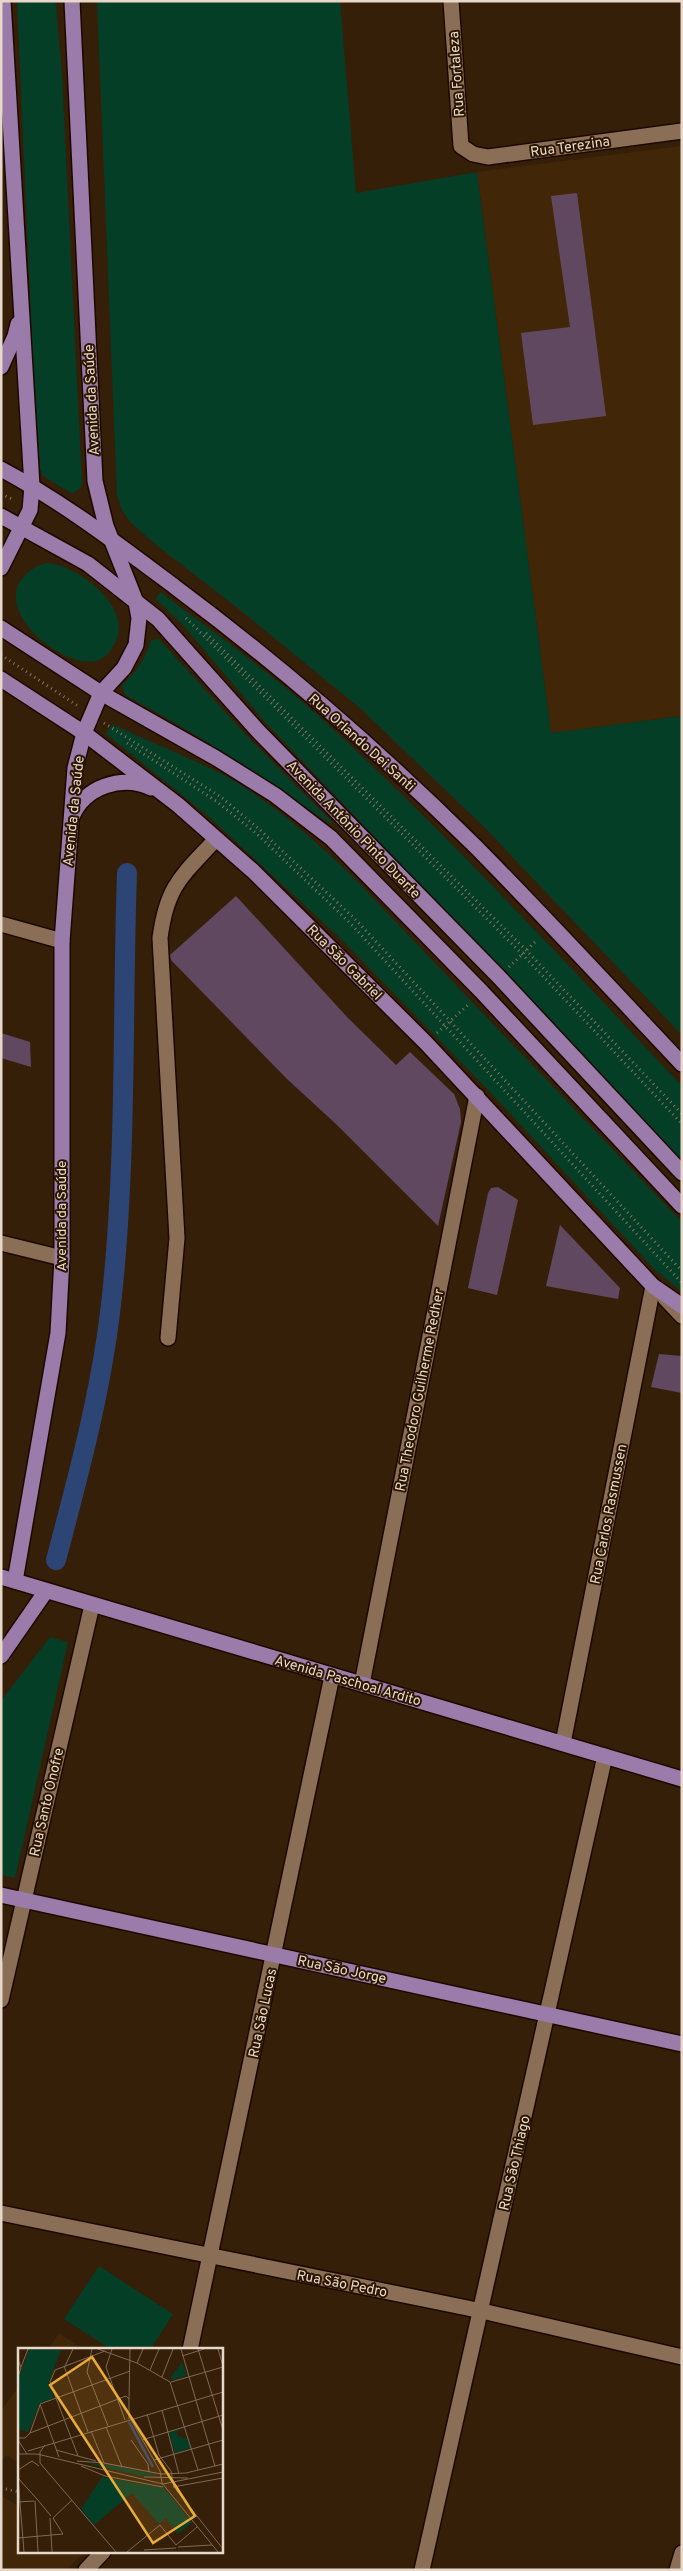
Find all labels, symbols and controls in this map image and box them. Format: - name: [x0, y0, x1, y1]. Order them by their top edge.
- street label: Rua Fortaleza: [446, 30, 469, 117]
- street label: Rua Terezina: [529, 133, 611, 161]
- street label: Avenida da Saúde: [81, 344, 104, 456]
- street label: Rua Orlando Dei Santi: [304, 691, 418, 795]
- street label: Avenida da Saúde: [60, 755, 89, 867]
- street label: Avenida Antônio Pinto Duarte: [282, 757, 423, 903]
- street label: Rua São Gabriel: [303, 922, 385, 1004]
- street label: Avenida da Saúde: [54, 1160, 71, 1272]
- street label: Rua Theodoro Guilherme Redher: [393, 1287, 449, 1493]
- street label: Rua Carlos Rasmussen: [588, 1443, 631, 1586]
- street label: Avenida Paschoal Ardito: [272, 1652, 423, 1711]
- street label: Rua Santo Onofre: [27, 1746, 68, 1858]
- street label: Rua São Jorge: [296, 1953, 388, 1988]
- street label: Rua São Lucas: [246, 1967, 281, 2060]
- street label: Rua São Thiago: [496, 2114, 535, 2212]
- street label: Rua São Pedro: [295, 2267, 389, 2302]
- inset map: [18, 2348, 222, 2554]

